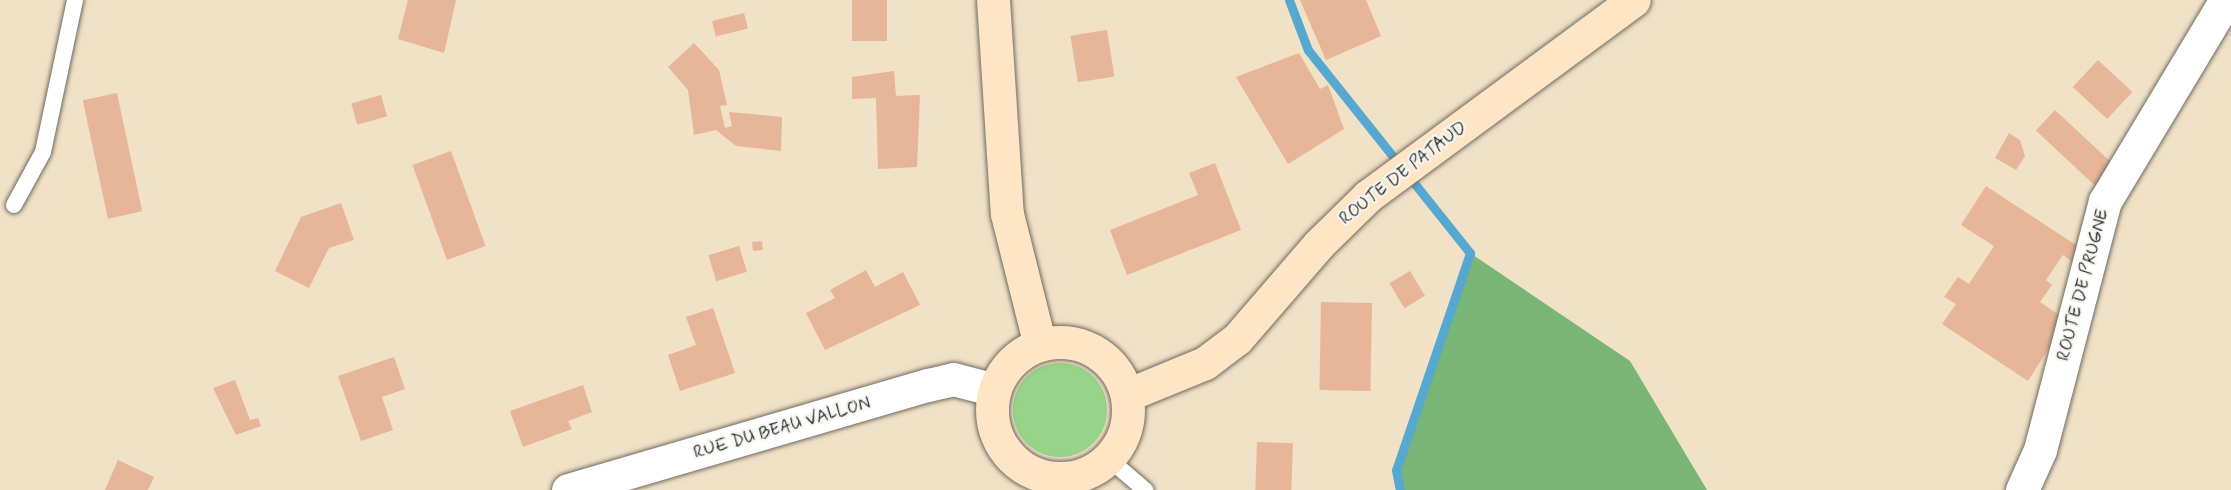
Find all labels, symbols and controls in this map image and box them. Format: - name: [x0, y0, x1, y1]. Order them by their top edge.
- street label: ROUTE DE PATAUD: [1336, 117, 1470, 229]
- street label: ROUTE DE PRUGNE: [2052, 206, 2114, 364]
- street label: RUE DU BEAU VALLON: [690, 392, 874, 464]

